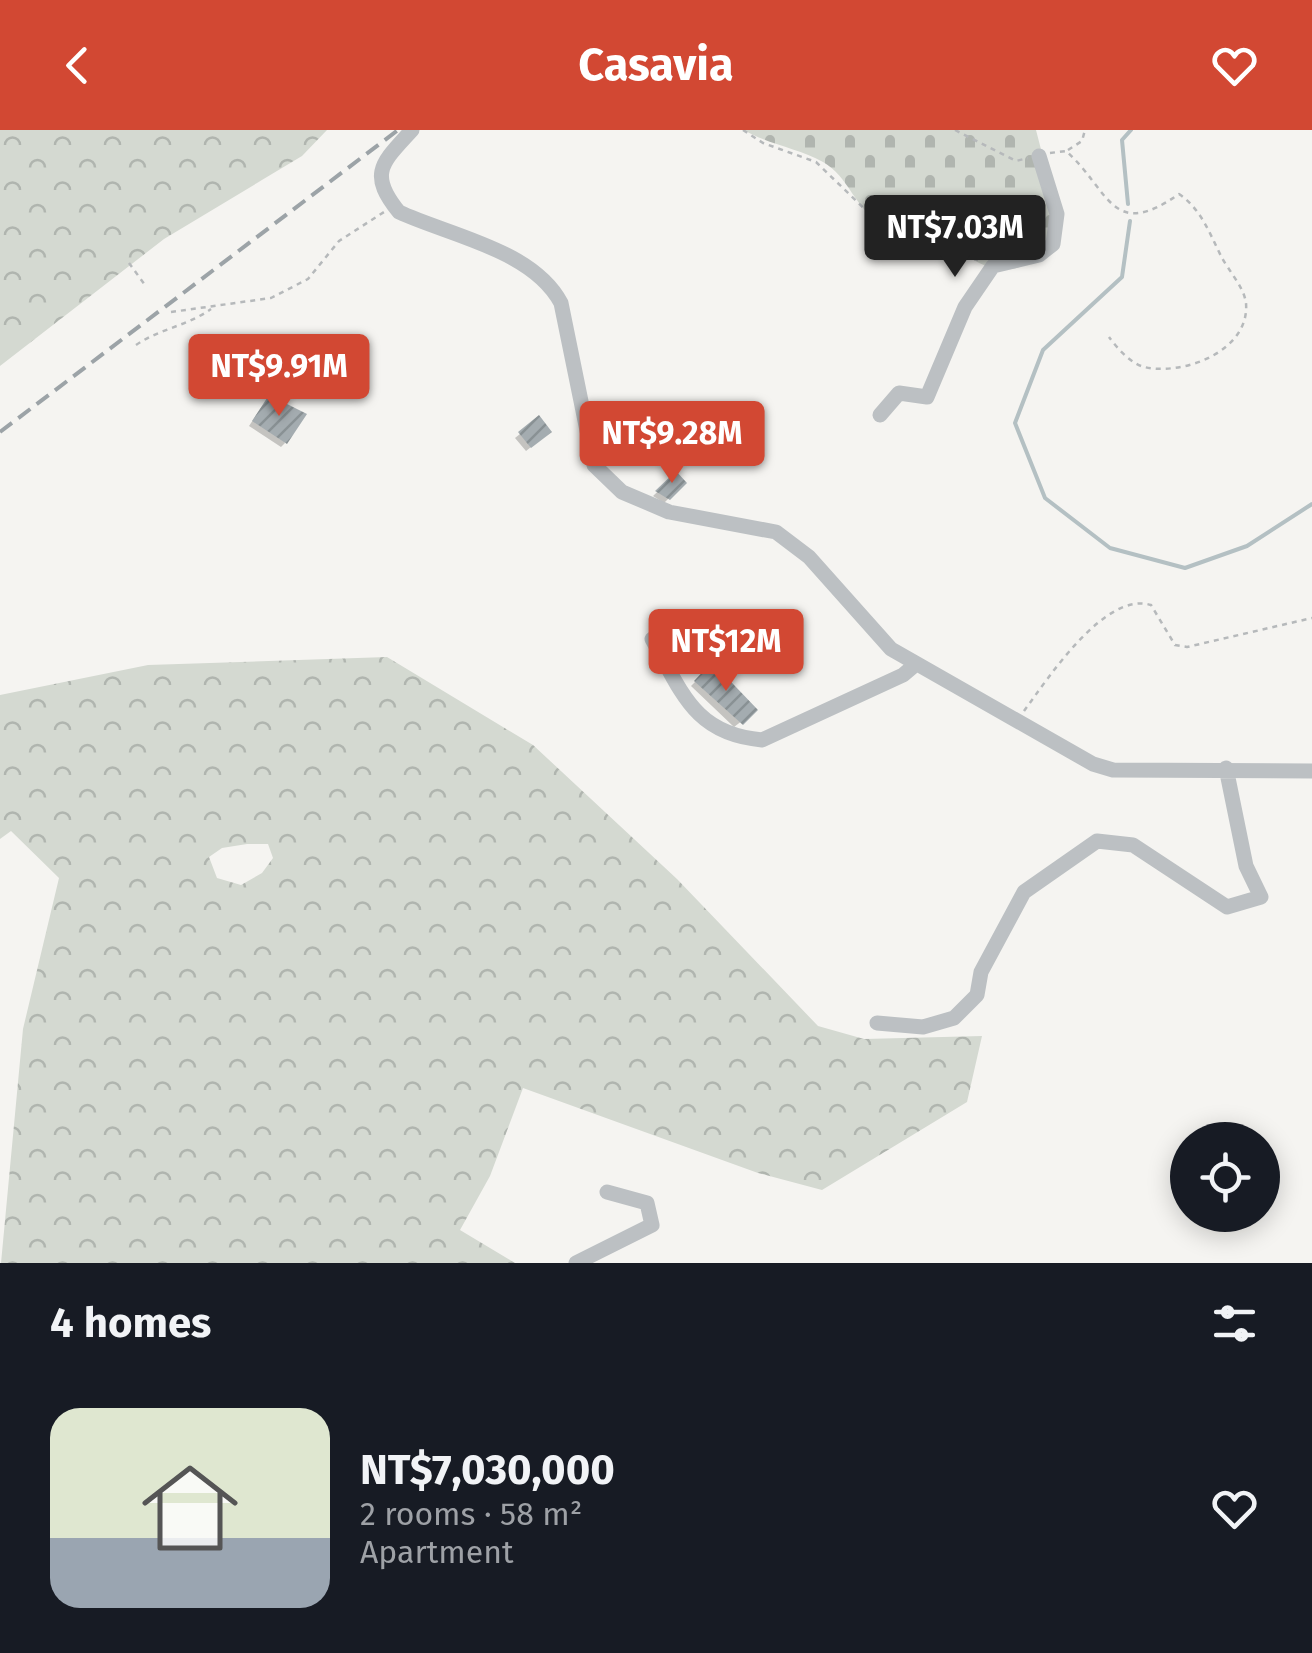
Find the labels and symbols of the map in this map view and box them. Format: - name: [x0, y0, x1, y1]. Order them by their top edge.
- pin: NT$7.03M: [852, 195, 1058, 280]
- pin: NT$9.91M: [176, 334, 382, 419]
- pin: NT$9.28M: [569, 401, 775, 486]
- pin: NT$12M: [645, 609, 807, 694]

